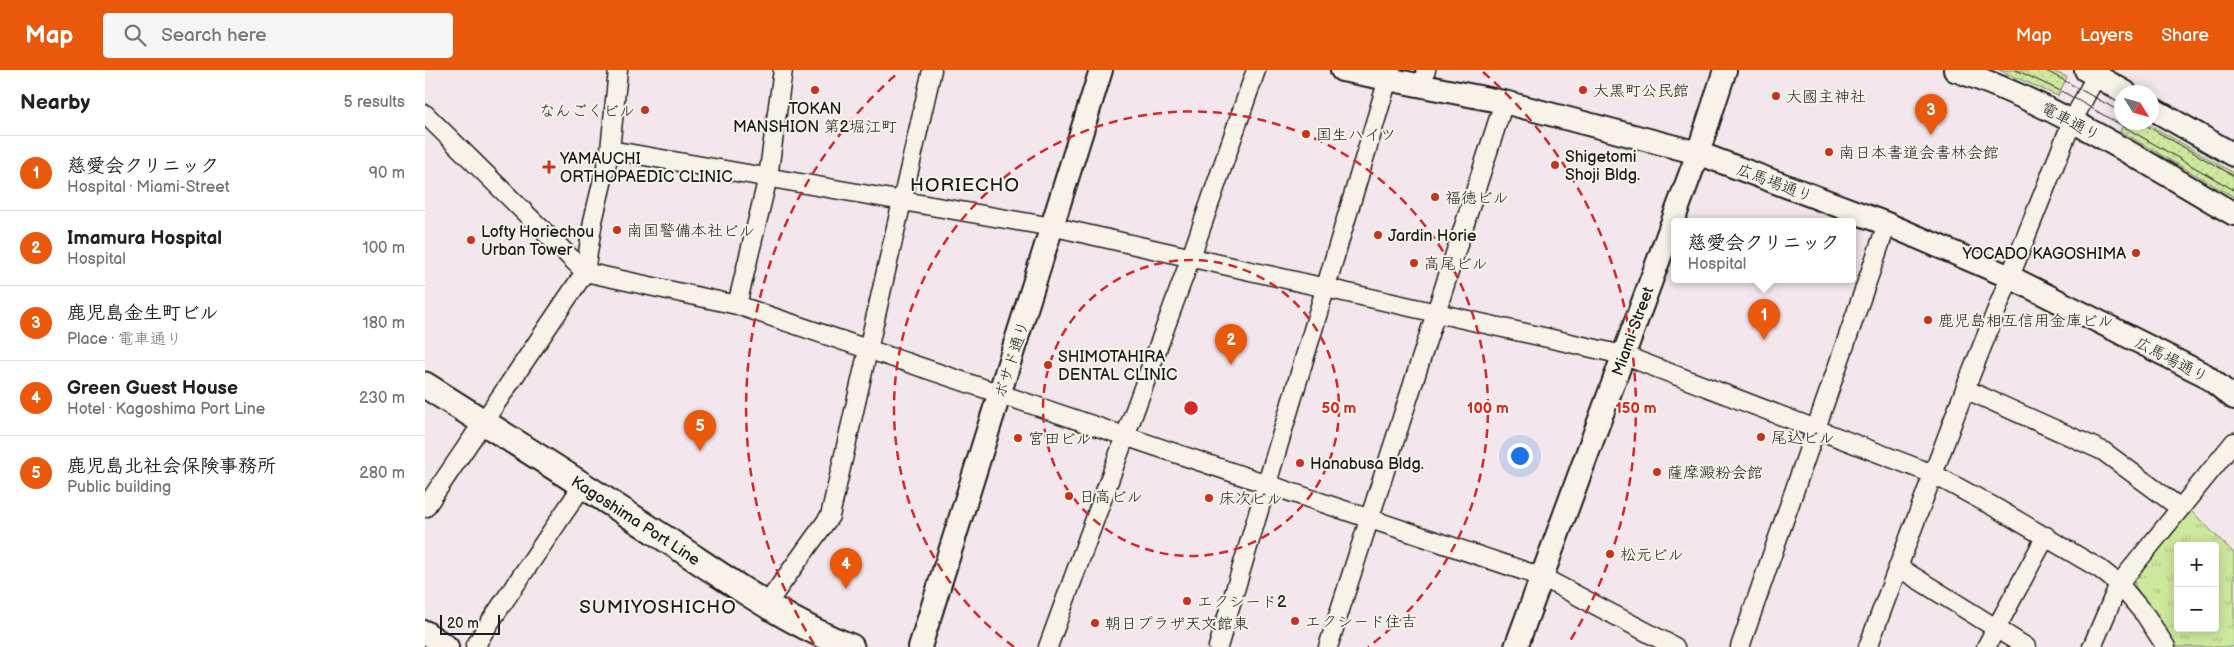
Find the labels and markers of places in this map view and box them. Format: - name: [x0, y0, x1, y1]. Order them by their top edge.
- place label: 大黒町公民館: [1593, 82, 1689, 101]
- marker: TOKAN MANSHION 第2堀江町: [809, 84, 821, 96]
- marker: 大黒町公民館: [1577, 84, 1589, 96]
- place label: 大國主神社: [1786, 88, 1866, 107]
- marker: 大國主神社: [1770, 90, 1782, 102]
- pin: 3: [1915, 94, 1947, 135]
- place label: TOKAN MANSHION 第2堀江町: [733, 100, 897, 137]
- place label: なんごくビル: [539, 102, 635, 121]
- marker: なんごくビル: [639, 104, 651, 116]
- place label: 国生ハイツ: [1316, 126, 1396, 145]
- marker: 国生ハイツ: [1300, 128, 1312, 140]
- place label: 南日本書道会書林会館: [1839, 144, 1999, 163]
- marker: 南日本書道会書林会館: [1823, 146, 1835, 158]
- place label: Shigetomi Shoji Bldg.: [1565, 148, 1640, 185]
- place label: YAMAUCHI ORTHOPAEDIC CLINIC: [559, 150, 733, 187]
- marker: Shigetomi Shoji Bldg.: [1549, 159, 1561, 171]
- marker: YAMAUCHI ORTHOPAEDIC CLINIC: [542, 160, 556, 174]
- place label: 福徳ビル: [1445, 189, 1509, 208]
- marker: 福徳ビル: [1429, 191, 1441, 203]
- place label: 南国警備本社ビル: [627, 222, 755, 241]
- place label: Lofty Horiechou Urban Tower: [481, 223, 594, 260]
- marker: 南国警備本社ビル: [611, 224, 623, 236]
- place label: Jardin Horie: [1388, 227, 1477, 246]
- marker: Jardin Horie: [1372, 229, 1384, 241]
- marker: Lofty Horiechou Urban Tower: [465, 234, 477, 246]
- place label: YOCADO KAGOSHIMA: [1961, 245, 2126, 264]
- marker: YOCADO KAGOSHIMA: [2130, 247, 2142, 259]
- place label: 高尾ビル: [1424, 255, 1488, 274]
- marker: 高尾ビル: [1408, 257, 1420, 269]
- pin: 1: [1748, 299, 1780, 340]
- place label: 鹿児島相互信用金庫ビル: [1938, 312, 2114, 331]
- marker: 鹿児島相互信用金庫ビル: [1922, 314, 1934, 326]
- pin: 2: [1215, 324, 1247, 365]
- place label: SHIMOTAHIRA DENTAL CLINIC: [1058, 348, 1177, 385]
- marker: SHIMOTAHIRA DENTAL CLINIC: [1042, 359, 1054, 371]
- centre of rings: [1182, 399, 1200, 417]
- pin: 5: [684, 410, 716, 451]
- place label: 尾込ビル: [1771, 429, 1835, 448]
- place label: 宮田ビル: [1028, 430, 1092, 449]
- marker: 尾込ビル: [1755, 431, 1767, 443]
- marker: 宮田ビル: [1012, 432, 1024, 444]
- place label: Hanabusa Bldg.: [1310, 455, 1424, 474]
- marker: Hanabusa Bldg.: [1294, 457, 1306, 469]
- place label: 薩摩澱粉会館: [1667, 464, 1763, 483]
- marker: 薩摩澱粉会館: [1651, 466, 1663, 478]
- place label: 日高ビル: [1079, 488, 1143, 507]
- marker: 日高ビル: [1063, 490, 1075, 502]
- place label: 床次ビル: [1219, 490, 1283, 509]
- marker: 床次ビル: [1203, 492, 1215, 504]
- place label: 松元ビル: [1620, 546, 1684, 565]
- pin: 4: [830, 548, 862, 589]
- marker: 松元ビル: [1604, 548, 1616, 560]
- place label: エクシード2: [1197, 593, 1287, 612]
- marker: エクシード2: [1181, 595, 1193, 607]
- place label: エクシード住吉: [1305, 613, 1417, 632]
- place label: 朝日プラザ天文館東: [1105, 615, 1249, 634]
- marker: エクシード住吉: [1289, 615, 1301, 627]
- marker: 朝日プラザ天文館東: [1089, 617, 1101, 629]

